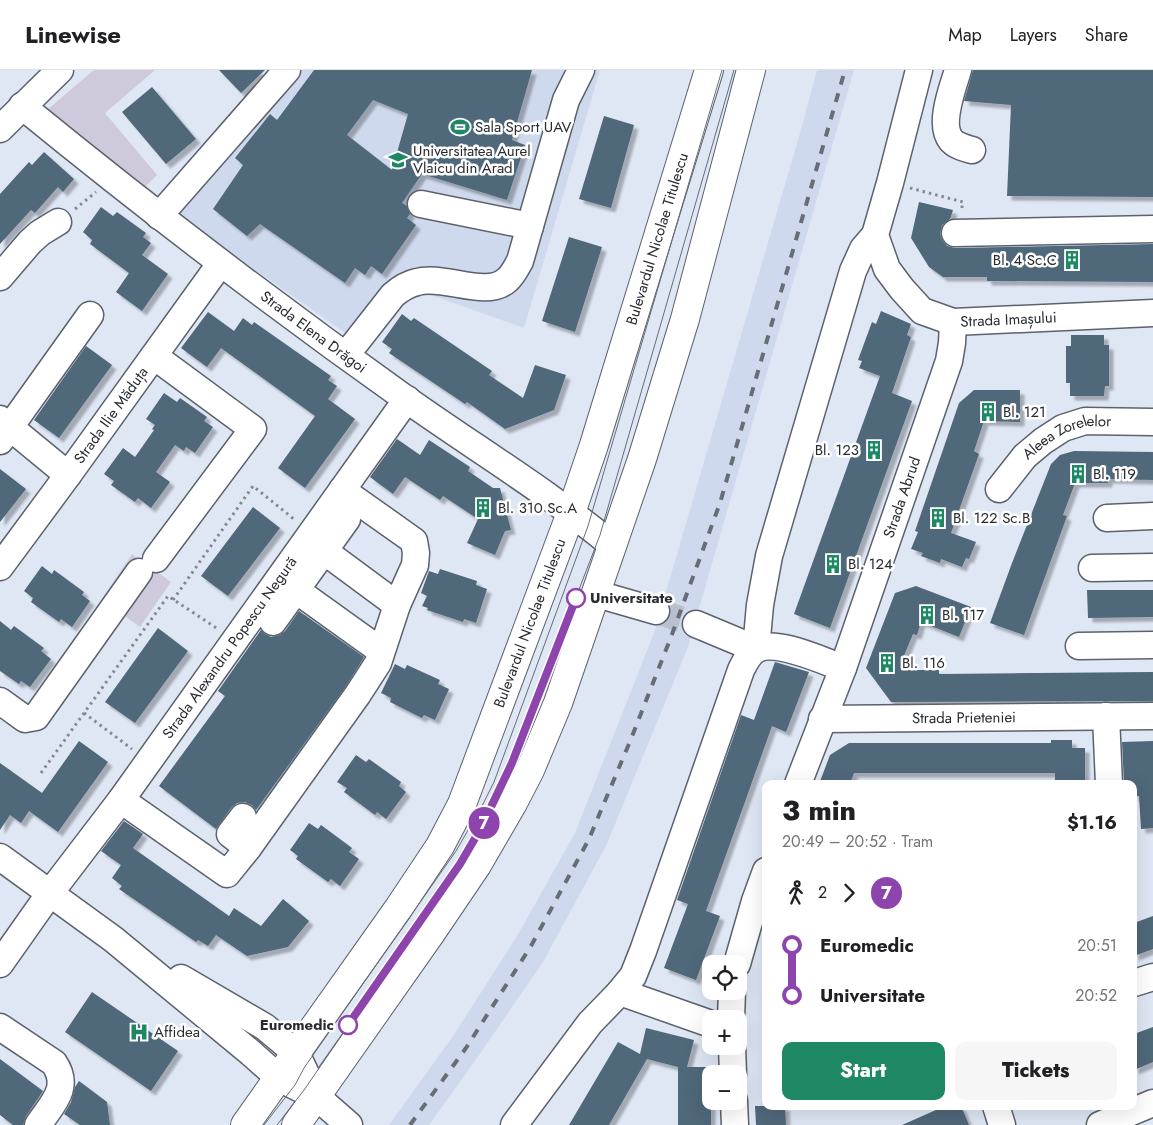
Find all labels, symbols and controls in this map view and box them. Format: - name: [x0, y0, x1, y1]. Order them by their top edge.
- text: Linewise: [25, 17, 121, 52]
- text: Map: [948, 22, 982, 48]
- text: Layers: [1010, 22, 1057, 48]
- text: Share: [1085, 22, 1128, 48]
- sports icon: Sala Sport UAV: [449, 116, 471, 138]
- place label: Sala Sport UAV: [475, 116, 572, 138]
- place label: Universitatea Aurel Vlaicu din Arad: [413, 140, 531, 179]
- school or university icon: Universitatea Aurel Vlaicu din Arad: [387, 149, 409, 171]
- street label: Bulevardul Nicolae Titulescu: [620, 150, 694, 328]
- place label: Bl. 4 Sc.C: [993, 249, 1057, 271]
- building icon: Bl. 4 Sc.C: [1061, 249, 1083, 271]
- street label: Strada Elena Drăgoi: [256, 286, 371, 378]
- street label: Strada Imașului: [960, 306, 1057, 333]
- street label: Strada Ilie Măduța: [69, 362, 153, 468]
- building icon: Bl. 121: [977, 401, 999, 423]
- place label: Bl. 121: [1003, 401, 1046, 423]
- street label: Aleea Zorelelor: [1018, 410, 1112, 465]
- place label: Bl. 123: [815, 439, 859, 461]
- building icon: Bl. 123: [863, 439, 885, 461]
- street label: Strada Abrud: [878, 454, 926, 541]
- building icon: Bl. 119: [1067, 463, 1089, 485]
- place label: Bl. 119: [1093, 463, 1136, 485]
- building icon: Bl. 310 Sc.A: [472, 497, 494, 519]
- place label: Bl. 310 Sc.A: [498, 497, 577, 519]
- building icon: Bl. 122 Sc.B: [927, 507, 949, 529]
- place label: Bl. 122 Sc.B: [953, 507, 1030, 529]
- street label: Bulevardul Nicolae Titulescu: [488, 535, 571, 711]
- street label: Strada Alexandru Popescu Negură: [157, 552, 302, 743]
- building icon: Bl. 124: [822, 553, 844, 575]
- place label: Bl. 124: [848, 553, 893, 575]
- place label: Universitate: [590, 587, 673, 609]
- marker: Universitate: [566, 588, 586, 608]
- building icon: Bl. 117: [916, 604, 938, 626]
- place label: Bl. 117: [942, 604, 984, 626]
- building icon: Bl. 116: [876, 652, 898, 674]
- place label: Bl. 116: [902, 652, 945, 674]
- street label: Strada Prieteniei: [912, 706, 1016, 729]
- text: 3 min: [782, 790, 856, 831]
- line badge: 7: [468, 807, 500, 839]
- text: $1.16: [1067, 809, 1117, 836]
- text: 7: [479, 810, 489, 836]
- text: 20:49 – 20:52 · Tram: [782, 830, 933, 853]
- icon: walk: [782, 879, 810, 907]
- icon: forward: [835, 879, 863, 907]
- text: 7: [881, 880, 892, 906]
- text: 2: [818, 881, 827, 904]
- text: Euromedic: [820, 932, 914, 959]
- text: 20:51: [1077, 934, 1117, 957]
- map controls: [702, 955, 747, 1110]
- button: locate: [702, 955, 747, 1000]
- text: Universitate: [820, 982, 925, 1009]
- text: 20:52: [1075, 984, 1117, 1007]
- button: +: [702, 1010, 747, 1055]
- place label: Euromedic: [260, 1014, 334, 1036]
- marker: Euromedic: [338, 1015, 358, 1035]
- hospital icon: Affidea: [128, 1021, 150, 1043]
- place label: Affidea: [154, 1021, 200, 1043]
- button: Start: [782, 1042, 945, 1100]
- button: Tickets: [955, 1042, 1117, 1100]
- button: −: [702, 1065, 747, 1110]

